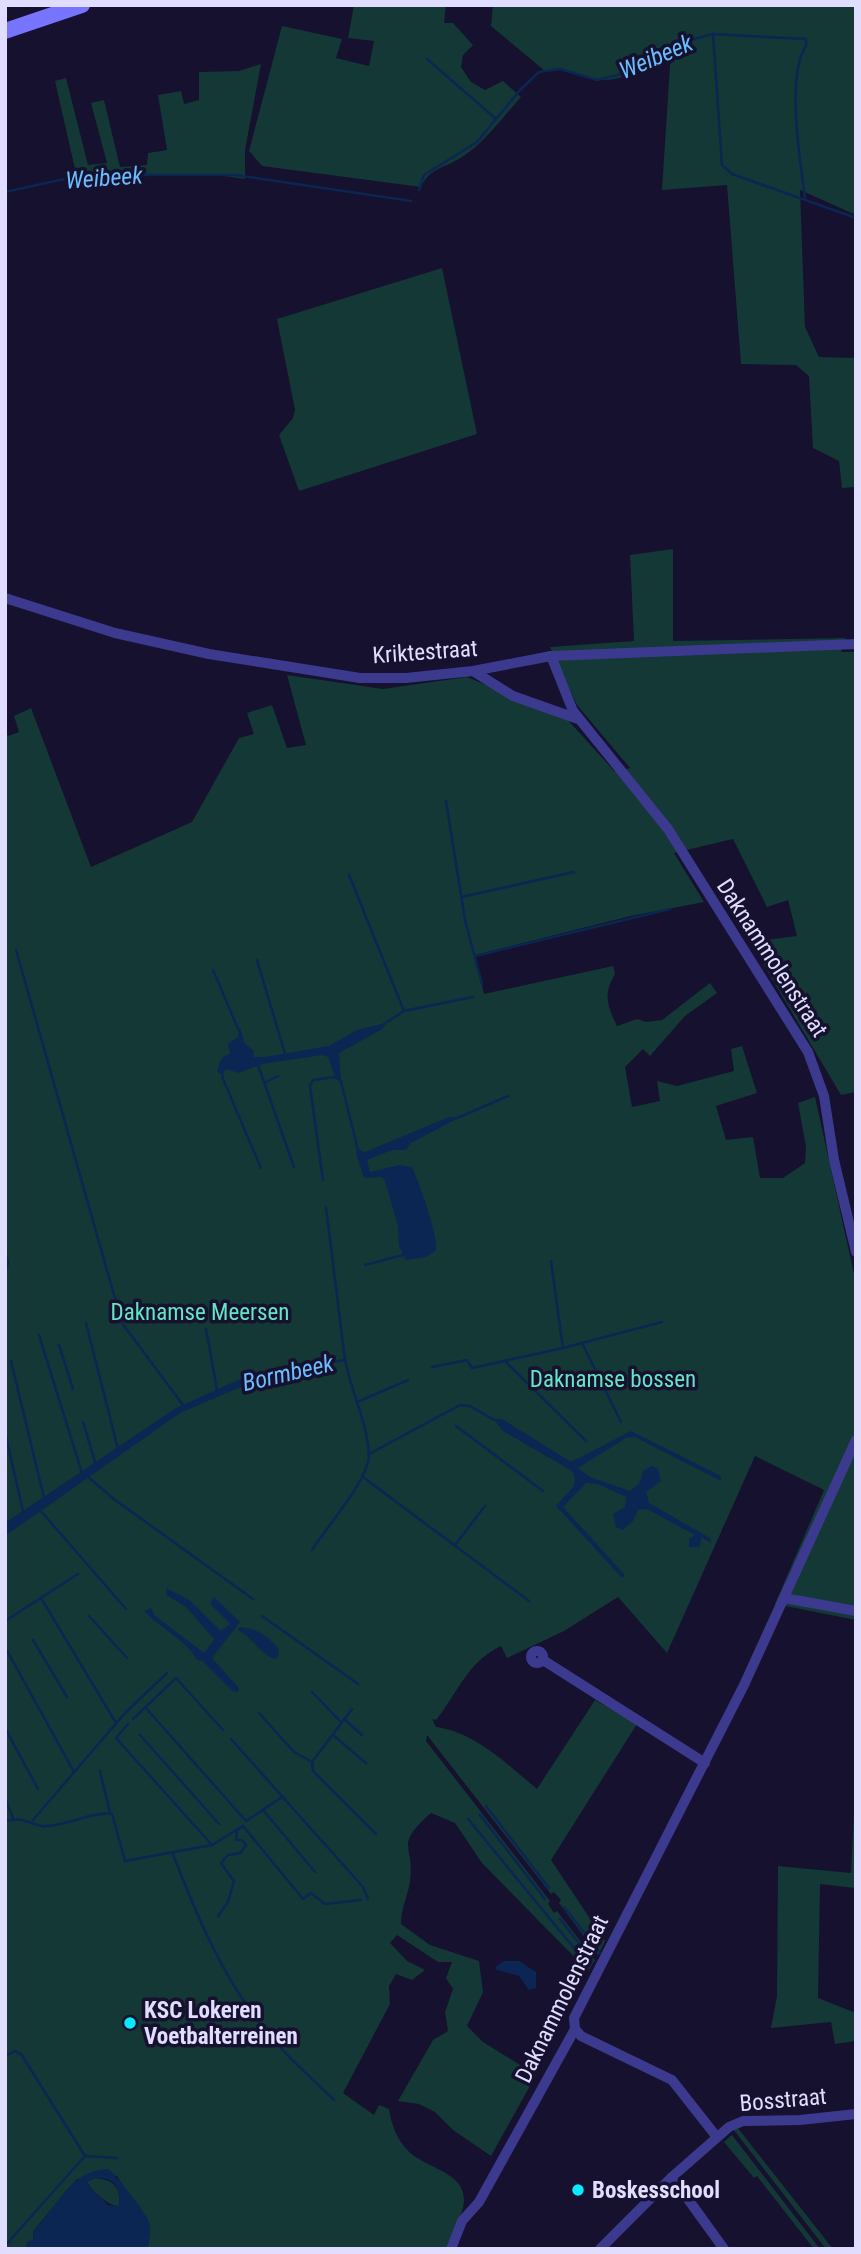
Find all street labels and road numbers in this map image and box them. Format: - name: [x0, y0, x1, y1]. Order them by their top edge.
- street label: Kriktestraat: [371, 635, 479, 669]
- street label: Daknammolenstraat: [711, 874, 833, 1042]
- street label: Daknammolenstraat: [510, 1911, 614, 2087]
- street label: Bosstraat: [738, 2083, 828, 2117]

